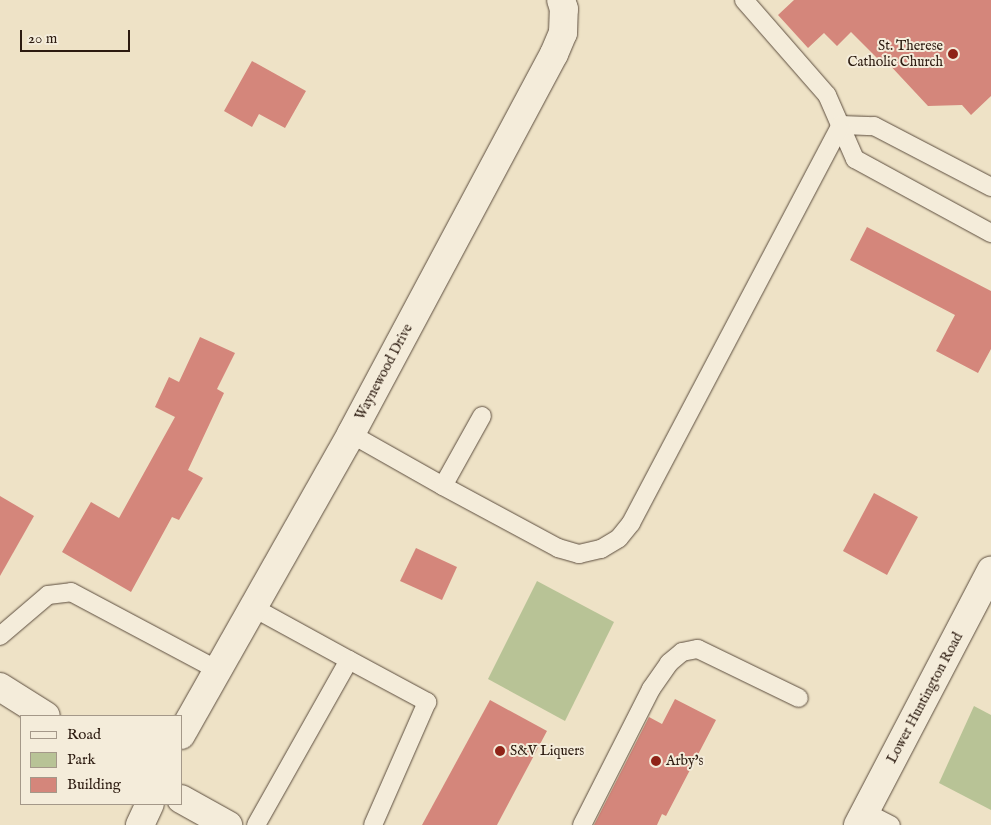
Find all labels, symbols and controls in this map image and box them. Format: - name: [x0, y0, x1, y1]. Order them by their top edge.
- scale bar: [22, 20, 132, 52]
- text: 20 m: [28, 29, 57, 48]
- place label: St. Therese Catholic Church: [847, 38, 943, 70]
- marker: St. Therese Catholic Church: [947, 48, 959, 60]
- street label: Waynewood Drive: [352, 321, 416, 423]
- street label: Lower Huntington Road: [883, 630, 967, 766]
- legend: [20, 715, 182, 805]
- text: Road: [67, 725, 101, 744]
- place label: S&V Liquers: [510, 743, 584, 759]
- marker: S&V Liquers: [494, 745, 506, 757]
- text: Park: [67, 750, 96, 769]
- place label: Arby's: [666, 753, 704, 769]
- marker: Arby's: [650, 755, 662, 767]
- text: Building: [67, 775, 121, 794]

